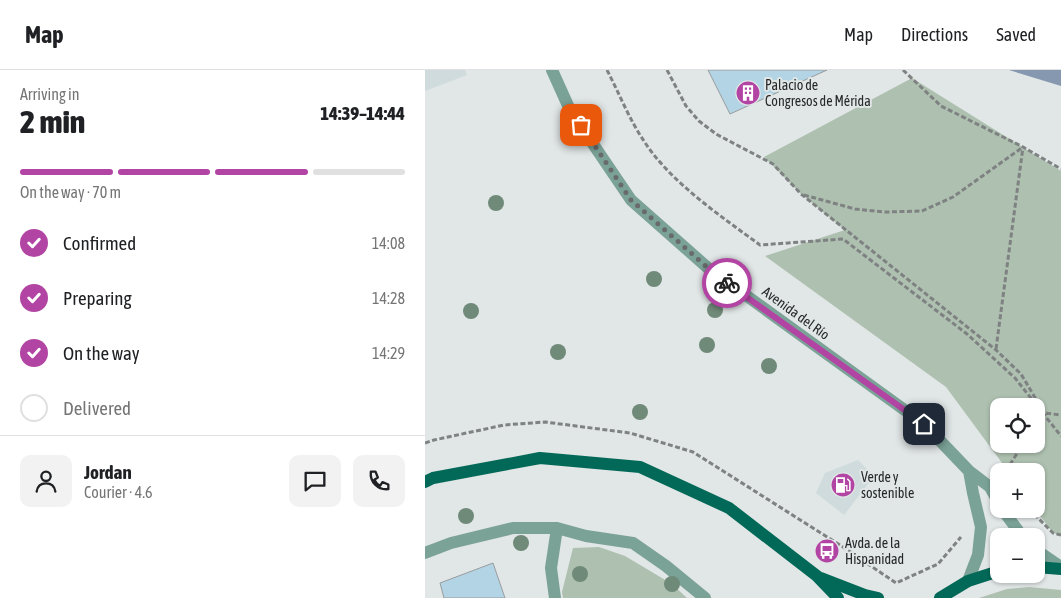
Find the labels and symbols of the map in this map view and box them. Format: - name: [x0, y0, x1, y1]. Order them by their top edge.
- place label: Palacio de Congresos de Mérida: [765, 77, 871, 109]
- building icon: Palacio de Congresos de Mérida: [735, 80, 761, 106]
- pin: [560, 104, 602, 146]
- courier: [702, 258, 752, 308]
- street label: Avenida del Río: [759, 283, 833, 343]
- pin: [903, 403, 945, 445]
- place label: Verde y sostenible: [861, 469, 914, 501]
- fuel station icon: Verde y sostenible: [830, 472, 856, 498]
- place label: Avda. de la Hispanidad: [845, 535, 904, 567]
- bus stop icon: Avda. de la Hispanidad: [814, 538, 840, 564]

